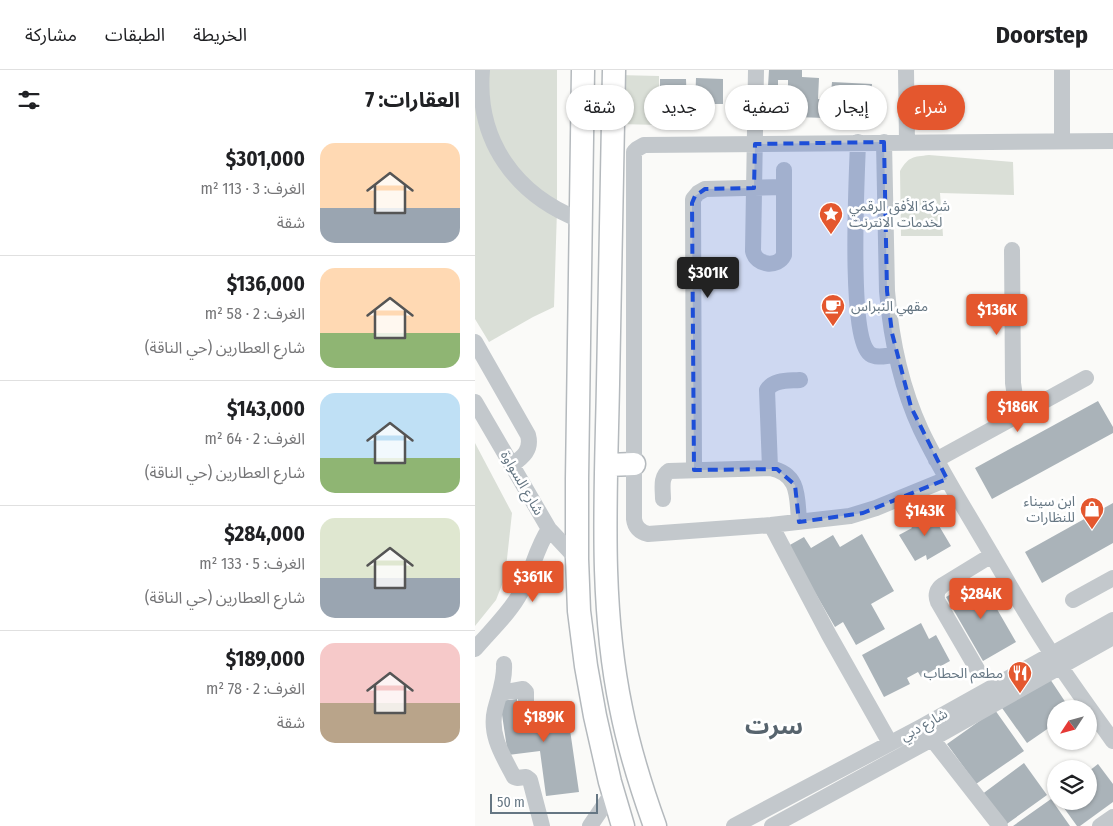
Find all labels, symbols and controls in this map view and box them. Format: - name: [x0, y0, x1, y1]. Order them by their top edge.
- text: Doorstep: [996, 21, 1088, 49]
- text: مشاركة: [25, 24, 77, 46]
- text: الطبقات: [105, 24, 165, 46]
- text: الخريطة: [193, 24, 247, 46]
- chip: شقة: [566, 85, 634, 130]
- chip: جديد: [644, 85, 715, 130]
- chip: تصفية: [725, 85, 808, 130]
- chip: إيجار: [818, 85, 887, 130]
- chip: شراء: [897, 85, 965, 130]
- icon: filters: [15, 86, 43, 114]
- text: العقارات: 7: [365, 87, 460, 113]
- text: $301,000: [226, 146, 305, 172]
- icon: home: [360, 163, 420, 223]
- text: الغرف: 3 · 113 m²: [201, 179, 305, 198]
- place label: شركة الأفق الرقمي لخدمات الانترنت: [849, 198, 950, 231]
- place icon: شركة الأفق الرقمي لخدمات الانترنت: [818, 201, 844, 235]
- text: شقة: [277, 213, 305, 232]
- pin: $301K: [673, 256, 743, 299]
- text: $301K: [688, 263, 728, 282]
- text: $136,000: [227, 271, 305, 297]
- icon: home: [360, 288, 420, 348]
- cafe icon: مقهي النبراس: [820, 293, 846, 327]
- pin: $136K: [962, 294, 1032, 336]
- place label: مقهي النبراس: [851, 298, 928, 317]
- text: $136K: [977, 300, 1017, 319]
- text: الغرف: 2 · 58 m²: [205, 304, 305, 323]
- text: شارع العطارين (حي الناقة): [145, 338, 305, 357]
- pin: $186K: [983, 390, 1053, 433]
- text: $143,000: [227, 396, 305, 422]
- text: $186K: [998, 397, 1038, 416]
- icon: home: [360, 413, 420, 473]
- text: الغرف: 2 · 64 m²: [204, 429, 305, 448]
- street label: شارع السواوة: [495, 448, 547, 519]
- text: شارع العطارين (حي الناقة): [145, 463, 305, 482]
- place label: ابن سيناء للنظارات: [1024, 493, 1075, 526]
- pin: $143K: [890, 494, 960, 537]
- shop icon: ابن سيناء للنظارات: [1079, 496, 1105, 530]
- text: $143K: [905, 501, 945, 520]
- text: $284,000: [224, 521, 305, 547]
- icon: home: [360, 538, 420, 598]
- text: الغرف: 5 · 133 m²: [199, 554, 305, 573]
- pin: $361K: [498, 560, 568, 603]
- text: $361K: [513, 567, 553, 586]
- pin: $284K: [946, 578, 1016, 620]
- text: $284K: [960, 584, 1002, 603]
- text: شارع العطارين (حي الناقة): [145, 588, 305, 607]
- text: $189,000: [226, 646, 305, 672]
- restaurant icon: مطعم الحطاب: [1007, 660, 1033, 694]
- icon: home: [360, 663, 420, 723]
- place label: مطعم الحطاب: [923, 665, 1003, 684]
- text: الغرف: 2 · 78 m²: [206, 679, 305, 698]
- pin: $189K: [509, 700, 579, 743]
- north arrow: [1047, 700, 1097, 750]
- map controls: [1047, 700, 1097, 810]
- street label: شارع دبي: [897, 705, 952, 747]
- text: $189K: [524, 707, 564, 726]
- district label: سرت: [745, 712, 803, 740]
- text: شقة: [277, 713, 305, 732]
- button: layers: [1047, 760, 1097, 810]
- scale bar: [490, 791, 597, 814]
- text: 50 m: [497, 794, 525, 811]

